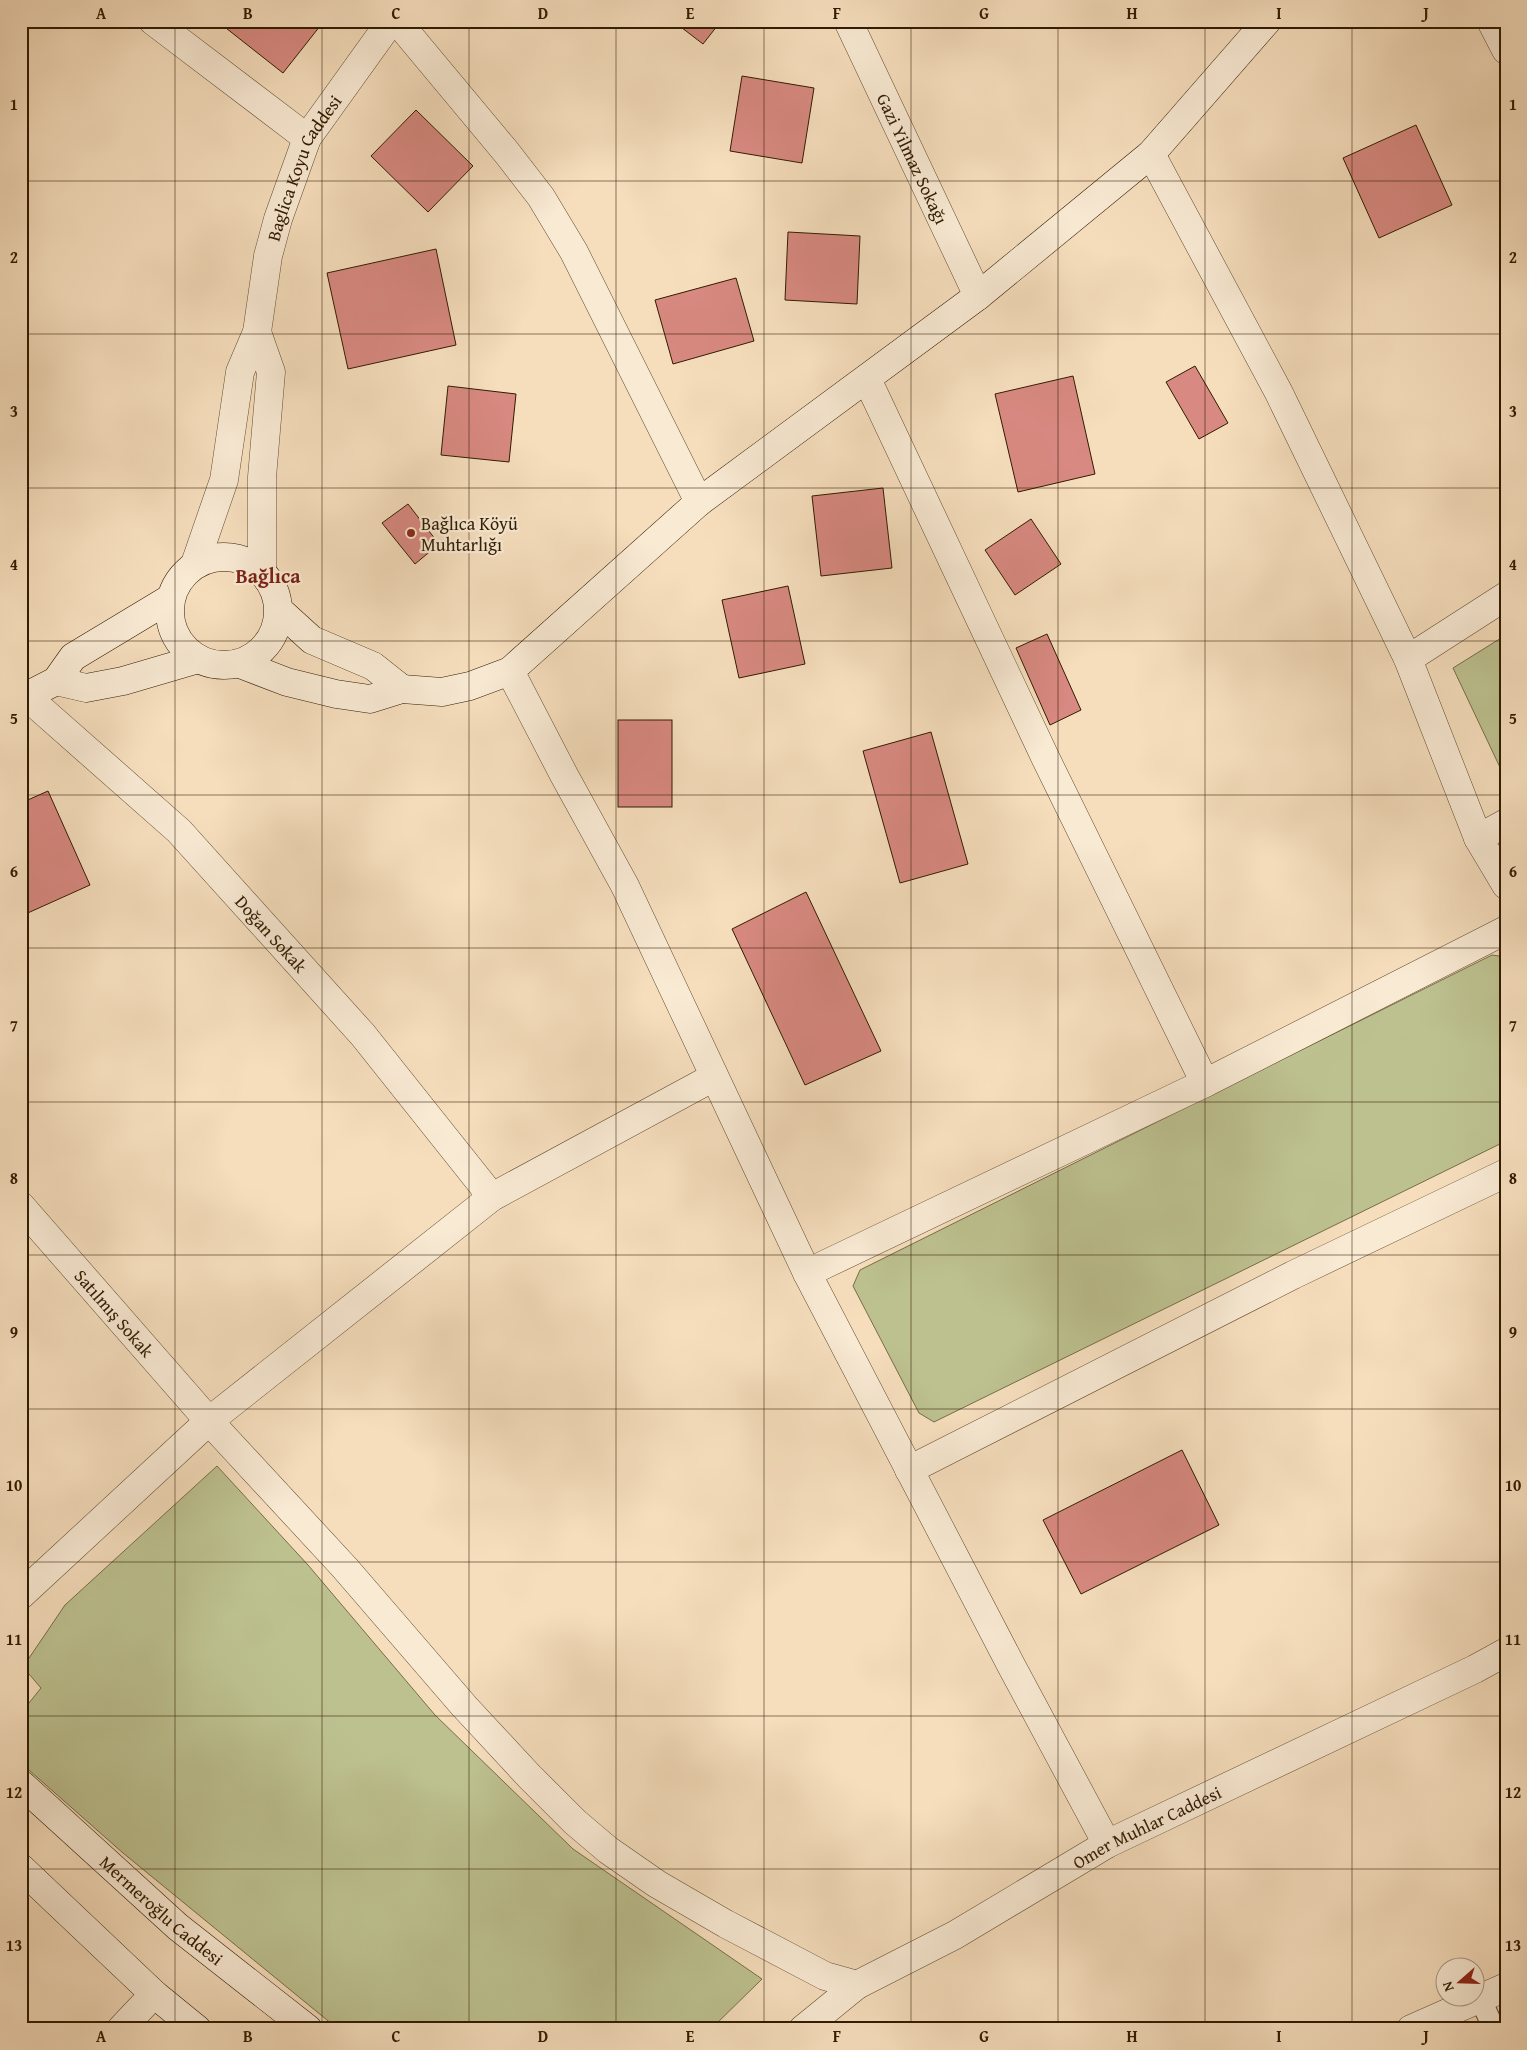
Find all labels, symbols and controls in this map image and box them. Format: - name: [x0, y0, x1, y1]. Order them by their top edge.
- text: A: [96, 1, 107, 25]
- text: B: [243, 1, 253, 25]
- text: C: [391, 1, 401, 25]
- text: D: [538, 1, 548, 25]
- text: E: [686, 1, 695, 25]
- text: F: [833, 1, 841, 25]
- text: G: [979, 1, 989, 25]
- text: H: [1126, 1, 1138, 25]
- text: I: [1276, 1, 1282, 25]
- text: J: [1420, 1, 1429, 25]
- street label: Baglica Koyu Caddesi: [259, 89, 348, 244]
- street label: Gazi Yilmaz Sokağı: [870, 89, 955, 228]
- text: 1: [10, 92, 18, 116]
- text: 1: [1509, 92, 1517, 116]
- text: 2: [10, 245, 18, 269]
- text: 2: [1509, 245, 1517, 269]
- text: 3: [10, 399, 18, 423]
- text: 3: [1509, 399, 1517, 423]
- place label: Bağlıca Köyü Muhtarlığı: [421, 510, 518, 558]
- marker: Bağlıca Köyü Muhtarlığı: [405, 527, 417, 539]
- text: 4: [10, 552, 18, 576]
- text: 4: [1509, 552, 1517, 576]
- district label: Bağlıca: [235, 561, 301, 590]
- text: 5: [10, 706, 18, 730]
- text: 5: [1509, 706, 1517, 730]
- text: 6: [10, 859, 18, 883]
- text: 6: [1509, 859, 1517, 883]
- street label: Doğan Sokak: [229, 889, 314, 979]
- text: 7: [10, 1013, 18, 1037]
- text: 7: [1509, 1013, 1517, 1037]
- text: 8: [10, 1166, 18, 1190]
- text: 8: [1509, 1166, 1517, 1190]
- street label: Satılmış Sokak: [68, 1263, 161, 1364]
- text: 9: [10, 1320, 18, 1344]
- text: 9: [1509, 1320, 1517, 1344]
- text: 10: [6, 1473, 22, 1497]
- text: 10: [1505, 1473, 1521, 1497]
- text: 11: [6, 1627, 22, 1651]
- text: 11: [1505, 1627, 1521, 1651]
- street label: Omer Muhlar Caddesi: [1067, 1778, 1226, 1875]
- text: 12: [6, 1780, 22, 1804]
- text: 12: [1505, 1780, 1521, 1804]
- street label: Mermeroğlu Caddesi: [94, 1849, 229, 1971]
- text: 13: [6, 1933, 22, 1957]
- text: 13: [1505, 1933, 1521, 1957]
- north arrow: [1434, 1958, 1484, 2008]
- text: N: [1437, 1978, 1459, 1994]
- text: A: [96, 2024, 107, 2048]
- text: B: [243, 2024, 253, 2048]
- text: C: [391, 2024, 401, 2048]
- text: D: [538, 2024, 548, 2048]
- text: E: [686, 2024, 695, 2048]
- text: F: [833, 2024, 841, 2048]
- text: G: [979, 2024, 989, 2048]
- text: H: [1126, 2024, 1138, 2048]
- text: I: [1276, 2024, 1282, 2048]
- text: J: [1420, 2024, 1429, 2048]

